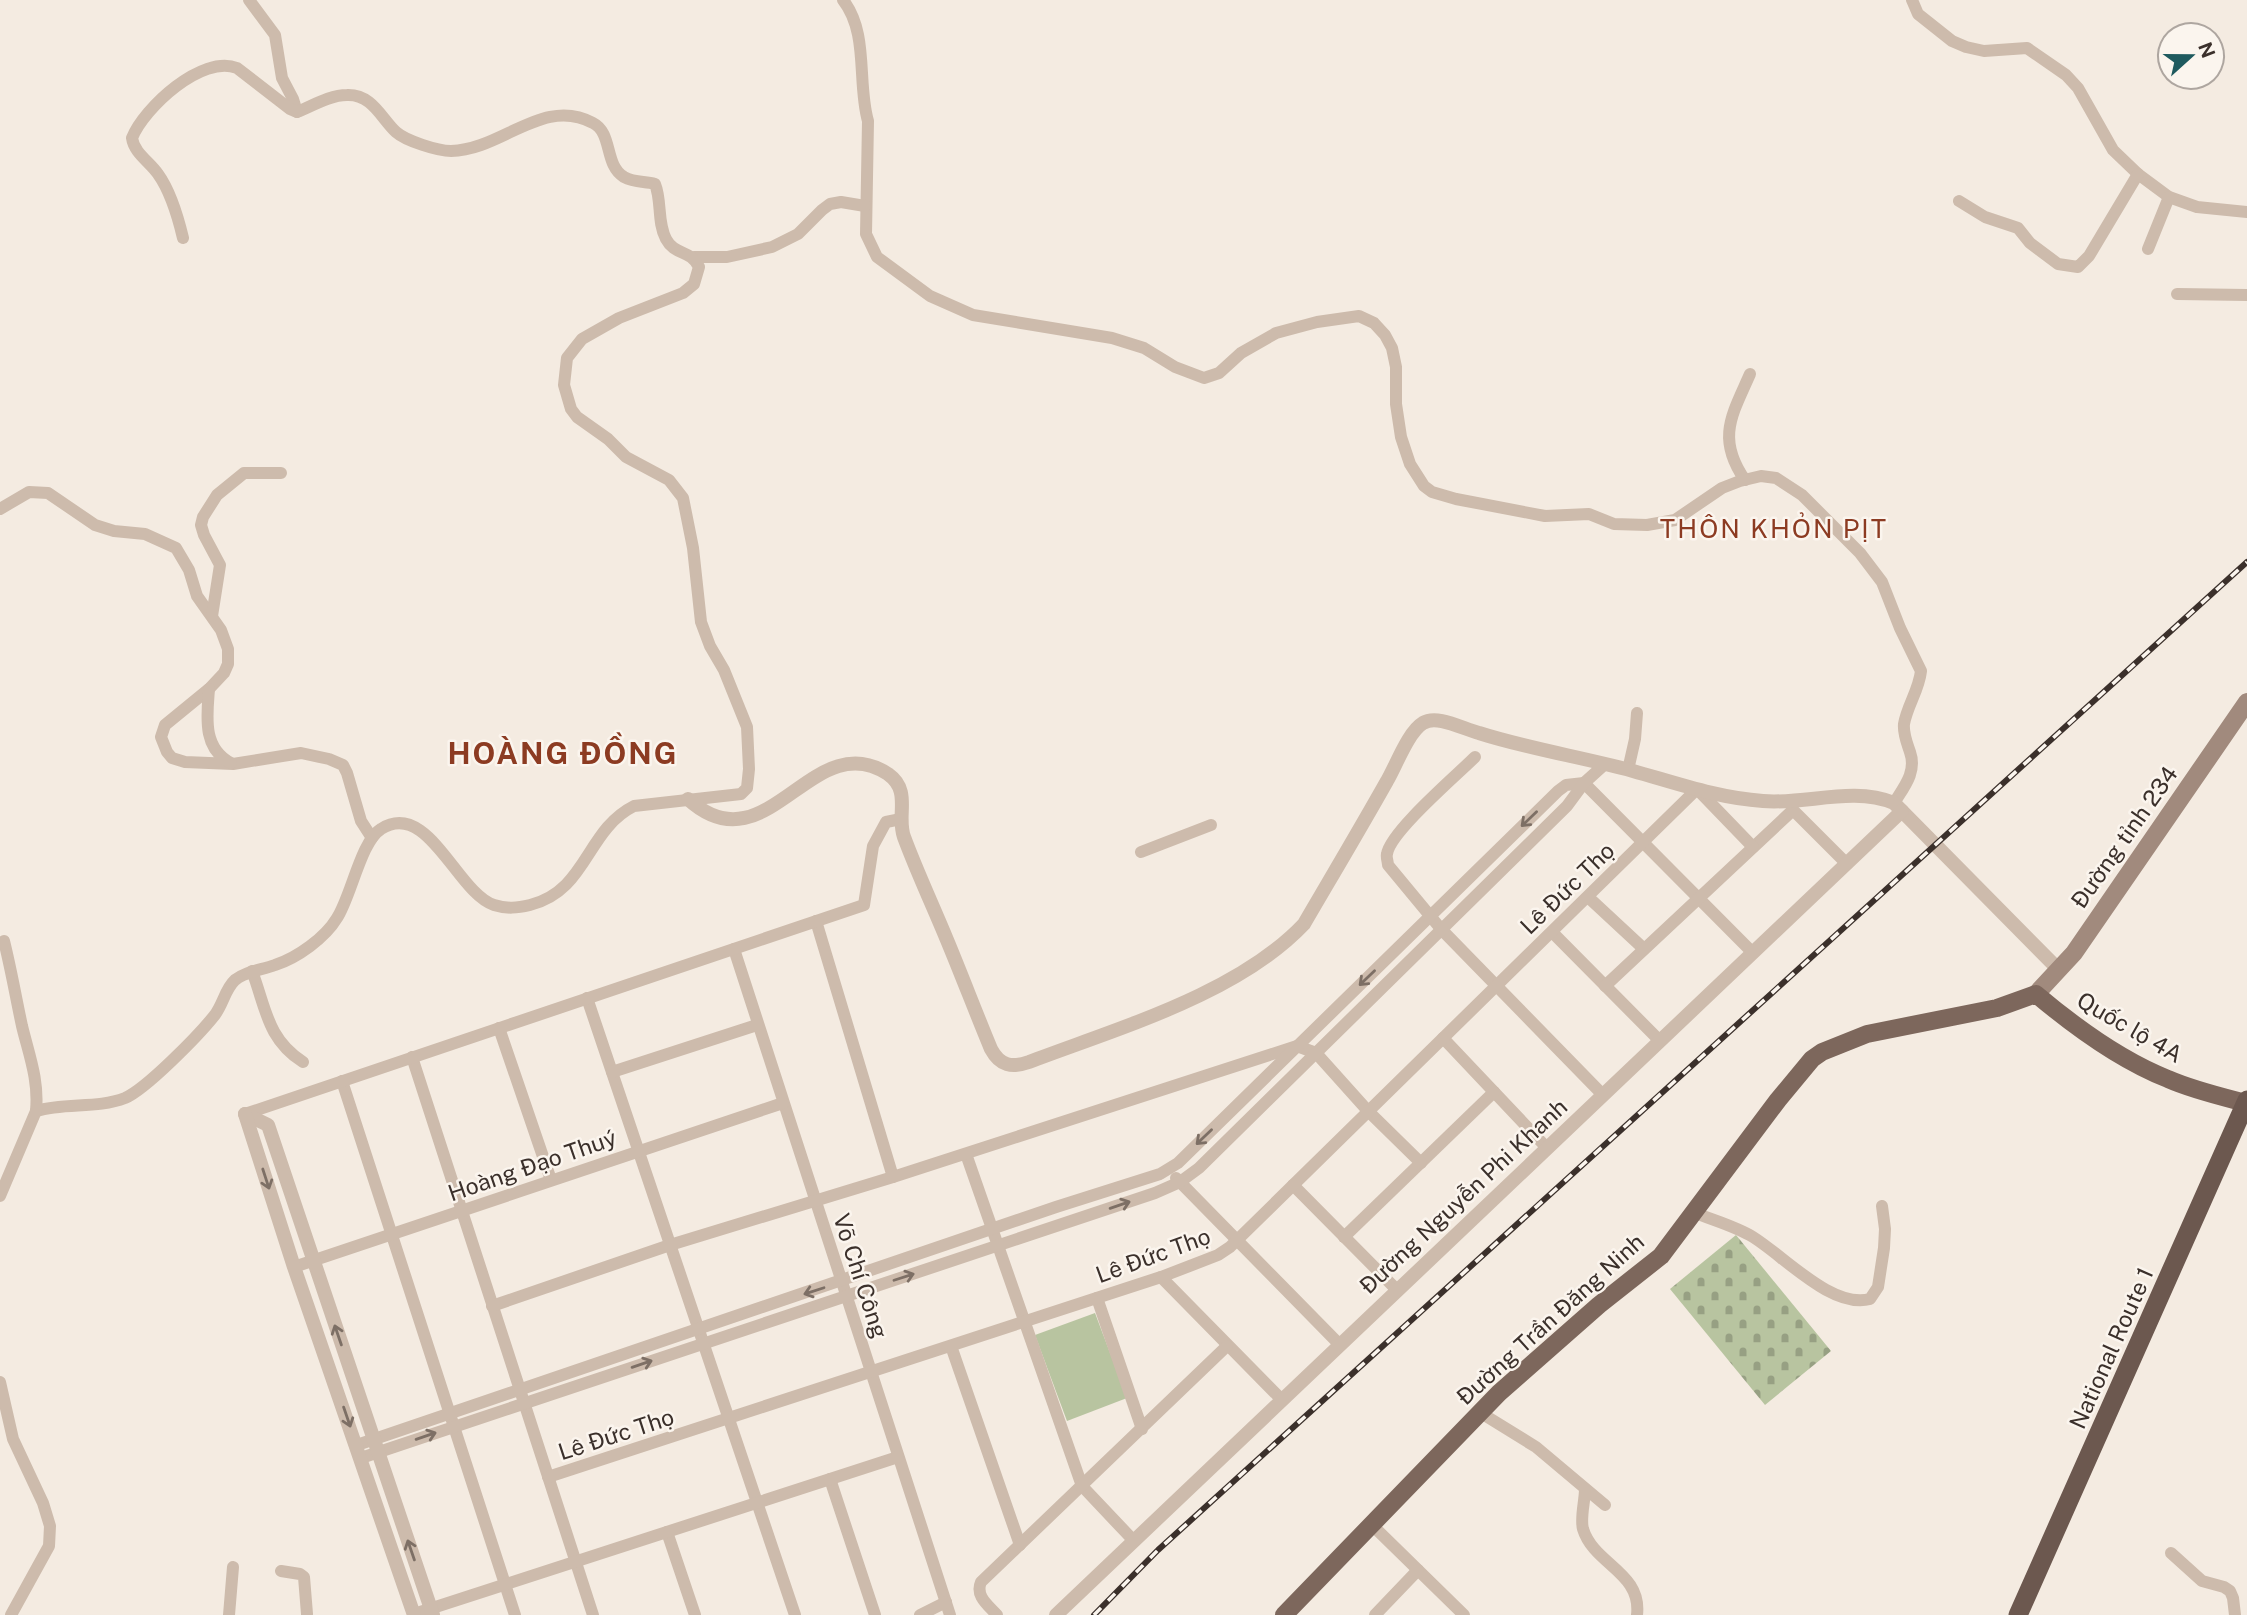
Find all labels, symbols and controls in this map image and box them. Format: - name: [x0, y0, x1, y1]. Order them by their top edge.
- north arrow: [2156, 21, 2226, 91]
- text: N: [2194, 39, 2220, 61]
- district label: THÔN KHỎN PỊT: [1660, 512, 1888, 544]
- district label: HOÀNG ĐỒNG: [447, 732, 679, 771]
- street label: Đường tỉnh 234: [2065, 761, 2183, 913]
- one-way arrow: [1521, 811, 1538, 828]
- street label: Lê Đức Thọ: [1514, 837, 1620, 939]
- one-way arrow: [1359, 970, 1376, 987]
- street label: Quốc lộ 4A: [2073, 986, 2187, 1068]
- street label: Đường Nguyễn Phi Khanh: [1354, 1093, 1572, 1299]
- street label: Hoàng Đạo Thuý: [444, 1124, 620, 1206]
- one-way arrow: [1196, 1129, 1213, 1146]
- one-way arrow: [260, 1168, 273, 1190]
- one-way arrow: [1109, 1198, 1131, 1210]
- street label: Võ Chí Công: [828, 1210, 894, 1342]
- street label: Lê Đức Thọ: [1092, 1222, 1214, 1288]
- street label: Đường Trần Đăng Ninh: [1451, 1228, 1649, 1410]
- street label: National Route 1: [2063, 1263, 2159, 1433]
- one-way arrow: [893, 1270, 915, 1283]
- one-way arrow: [803, 1286, 825, 1298]
- one-way arrow: [331, 1324, 343, 1346]
- one-way arrow: [630, 1357, 652, 1369]
- street label: Lê Đức Thọ: [555, 1403, 677, 1465]
- one-way arrow: [342, 1406, 354, 1428]
- one-way arrow: [415, 1429, 437, 1442]
- one-way arrow: [404, 1540, 416, 1562]

